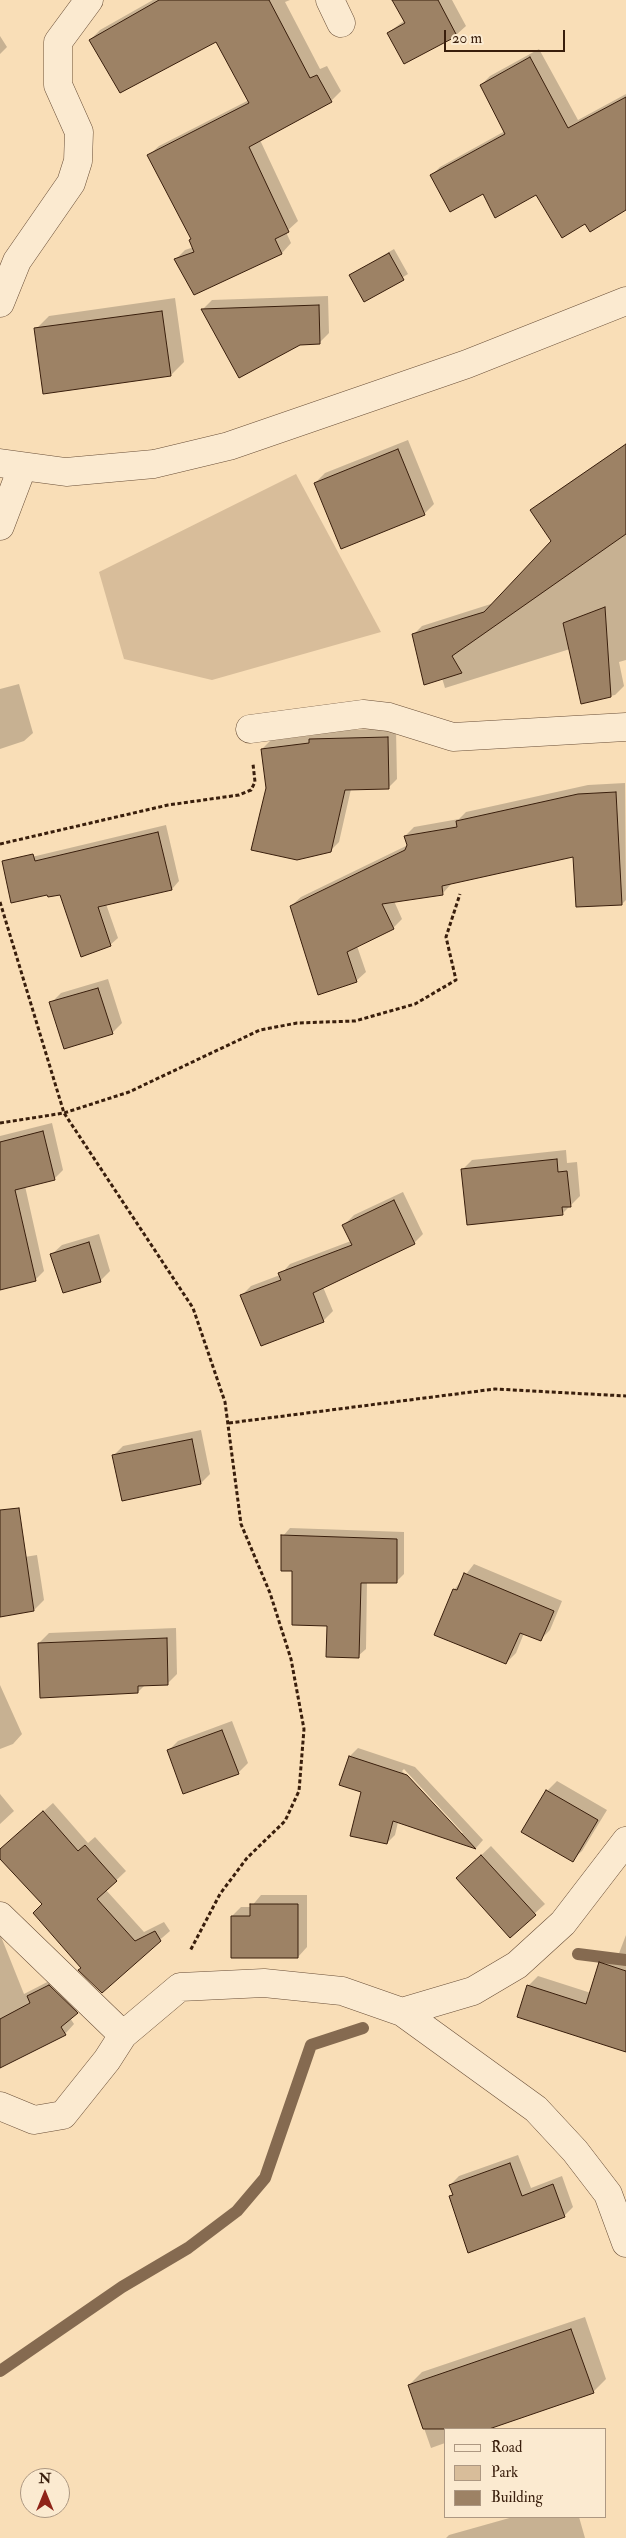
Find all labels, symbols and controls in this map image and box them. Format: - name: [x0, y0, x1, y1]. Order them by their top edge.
- scale bar: [446, 20, 567, 52]
- text: 20 m: [452, 29, 482, 48]
- legend: [444, 2428, 606, 2518]
- text: Road: [491, 2438, 522, 2457]
- text: Park: [491, 2463, 518, 2482]
- north arrow: [20, 2468, 70, 2518]
- text: N: [39, 2470, 51, 2487]
- text: Building: [491, 2488, 543, 2507]

